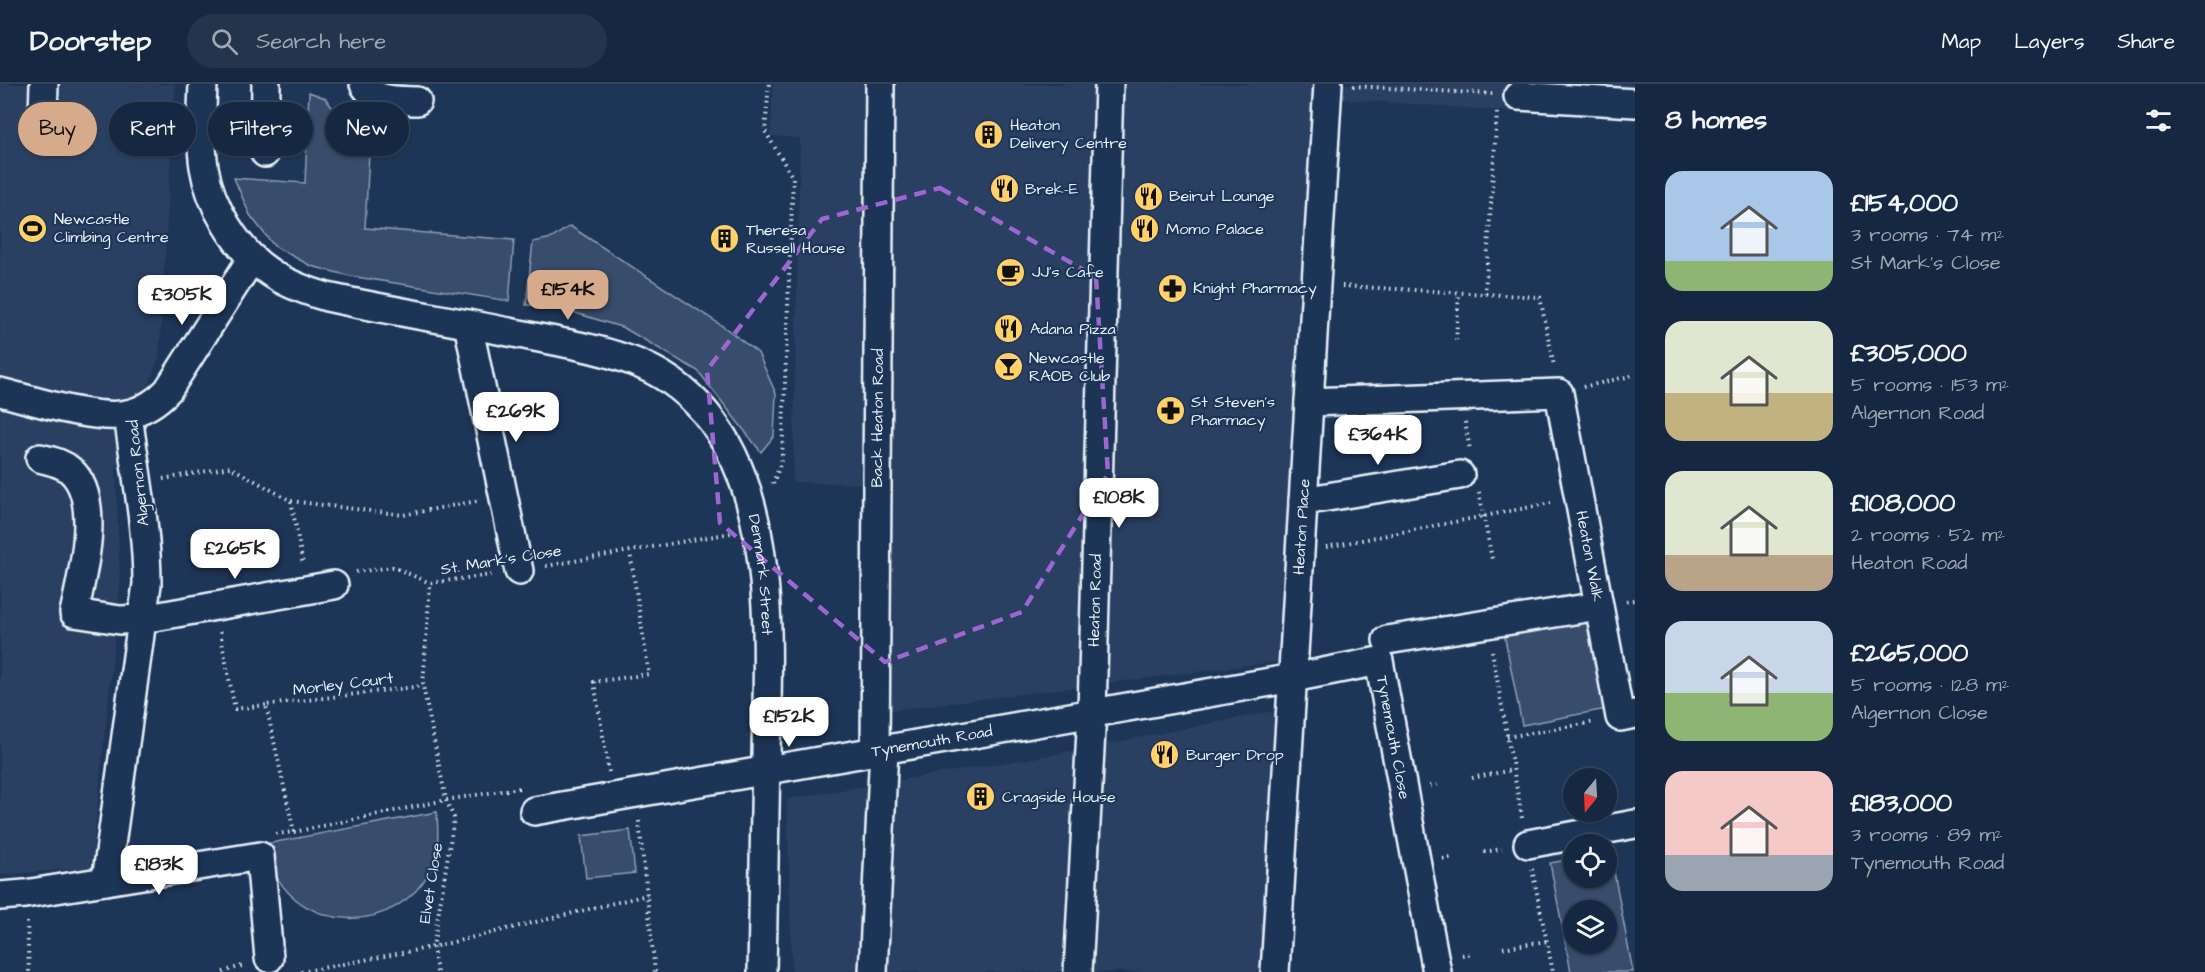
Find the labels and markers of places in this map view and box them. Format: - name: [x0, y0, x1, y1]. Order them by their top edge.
- place label: Heaton Delivery Centre: [1010, 114, 1127, 155]
- building icon: Heaton Delivery Centre: [973, 118, 1005, 150]
- restaurant icon: Brek-E: [988, 173, 1020, 205]
- place label: Brek-E: [1025, 178, 1079, 200]
- restaurant icon: Beirut Lounge: [1132, 180, 1164, 212]
- place label: Beirut Lounge: [1169, 185, 1275, 208]
- place label: Newcastle Climbing Centre: [54, 208, 169, 249]
- sports icon: Newcastle Climbing Centre: [17, 212, 49, 244]
- restaurant icon: Momo Palace: [1129, 213, 1161, 245]
- place label: Momo Palace: [1166, 218, 1264, 240]
- place label: Theresa Russell House: [746, 219, 846, 259]
- building icon: Theresa Russell House: [709, 223, 741, 255]
- cafe icon: JJ's Cafe: [995, 256, 1027, 288]
- place label: JJ's Cafe: [1032, 261, 1104, 283]
- pin: £154K: [526, 270, 610, 321]
- pharmacy icon: Knight Pharmacy: [1156, 272, 1188, 304]
- pin: £305K: [140, 275, 224, 326]
- place label: Knight Pharmacy: [1193, 277, 1317, 300]
- restaurant icon: Adana Pizza: [993, 313, 1025, 345]
- place label: Adana Pizza: [1030, 318, 1116, 340]
- place label: Newcastle RAOB Club: [1029, 347, 1110, 387]
- bar icon: Newcastle RAOB Club: [992, 351, 1024, 383]
- place label: St Steven's Pharmacy: [1191, 391, 1275, 432]
- pin: £269K: [474, 392, 558, 443]
- pharmacy icon: St Steven's Pharmacy: [1154, 395, 1186, 427]
- pin: £364K: [1336, 415, 1420, 466]
- pin: £108K: [1077, 478, 1161, 529]
- pin: £265K: [193, 529, 277, 580]
- pin: £152K: [747, 697, 831, 748]
- restaurant icon: Burger Drop: [1149, 739, 1181, 771]
- place label: Burger Drop: [1186, 744, 1284, 767]
- building icon: Cragside House: [965, 781, 997, 813]
- place label: Cragside House: [1002, 786, 1116, 809]
- pin: £183K: [117, 845, 201, 896]

